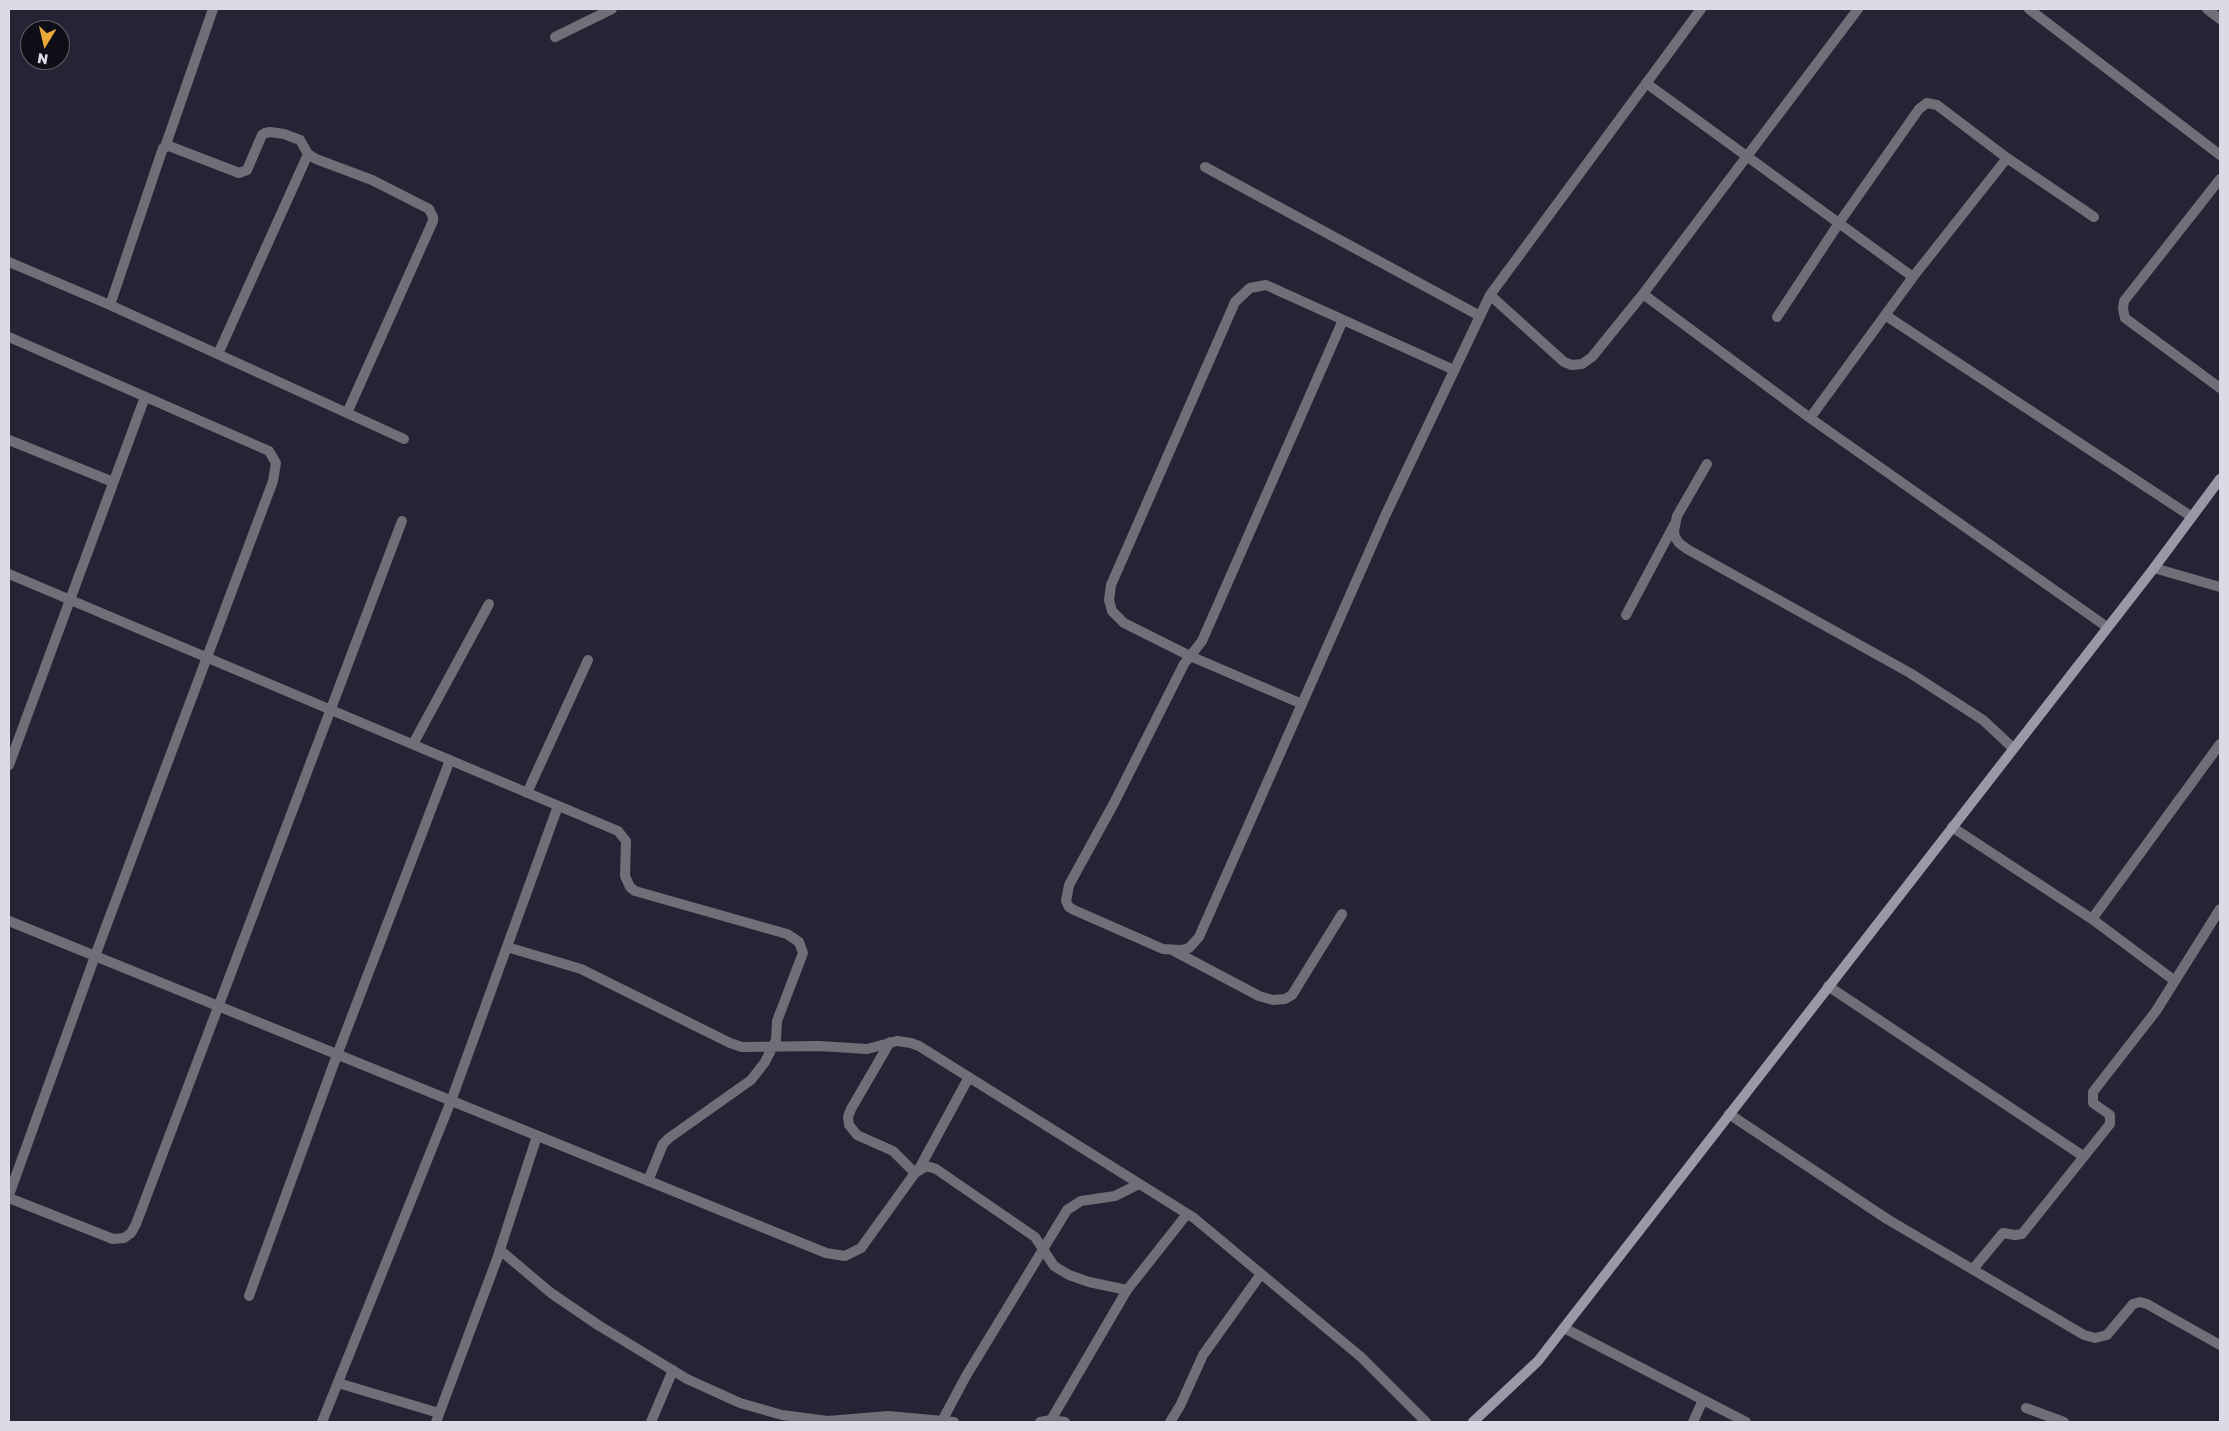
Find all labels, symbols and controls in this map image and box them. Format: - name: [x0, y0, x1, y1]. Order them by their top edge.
- north arrow: [20, 20, 70, 70]
- text: N: [36, 50, 49, 69]

